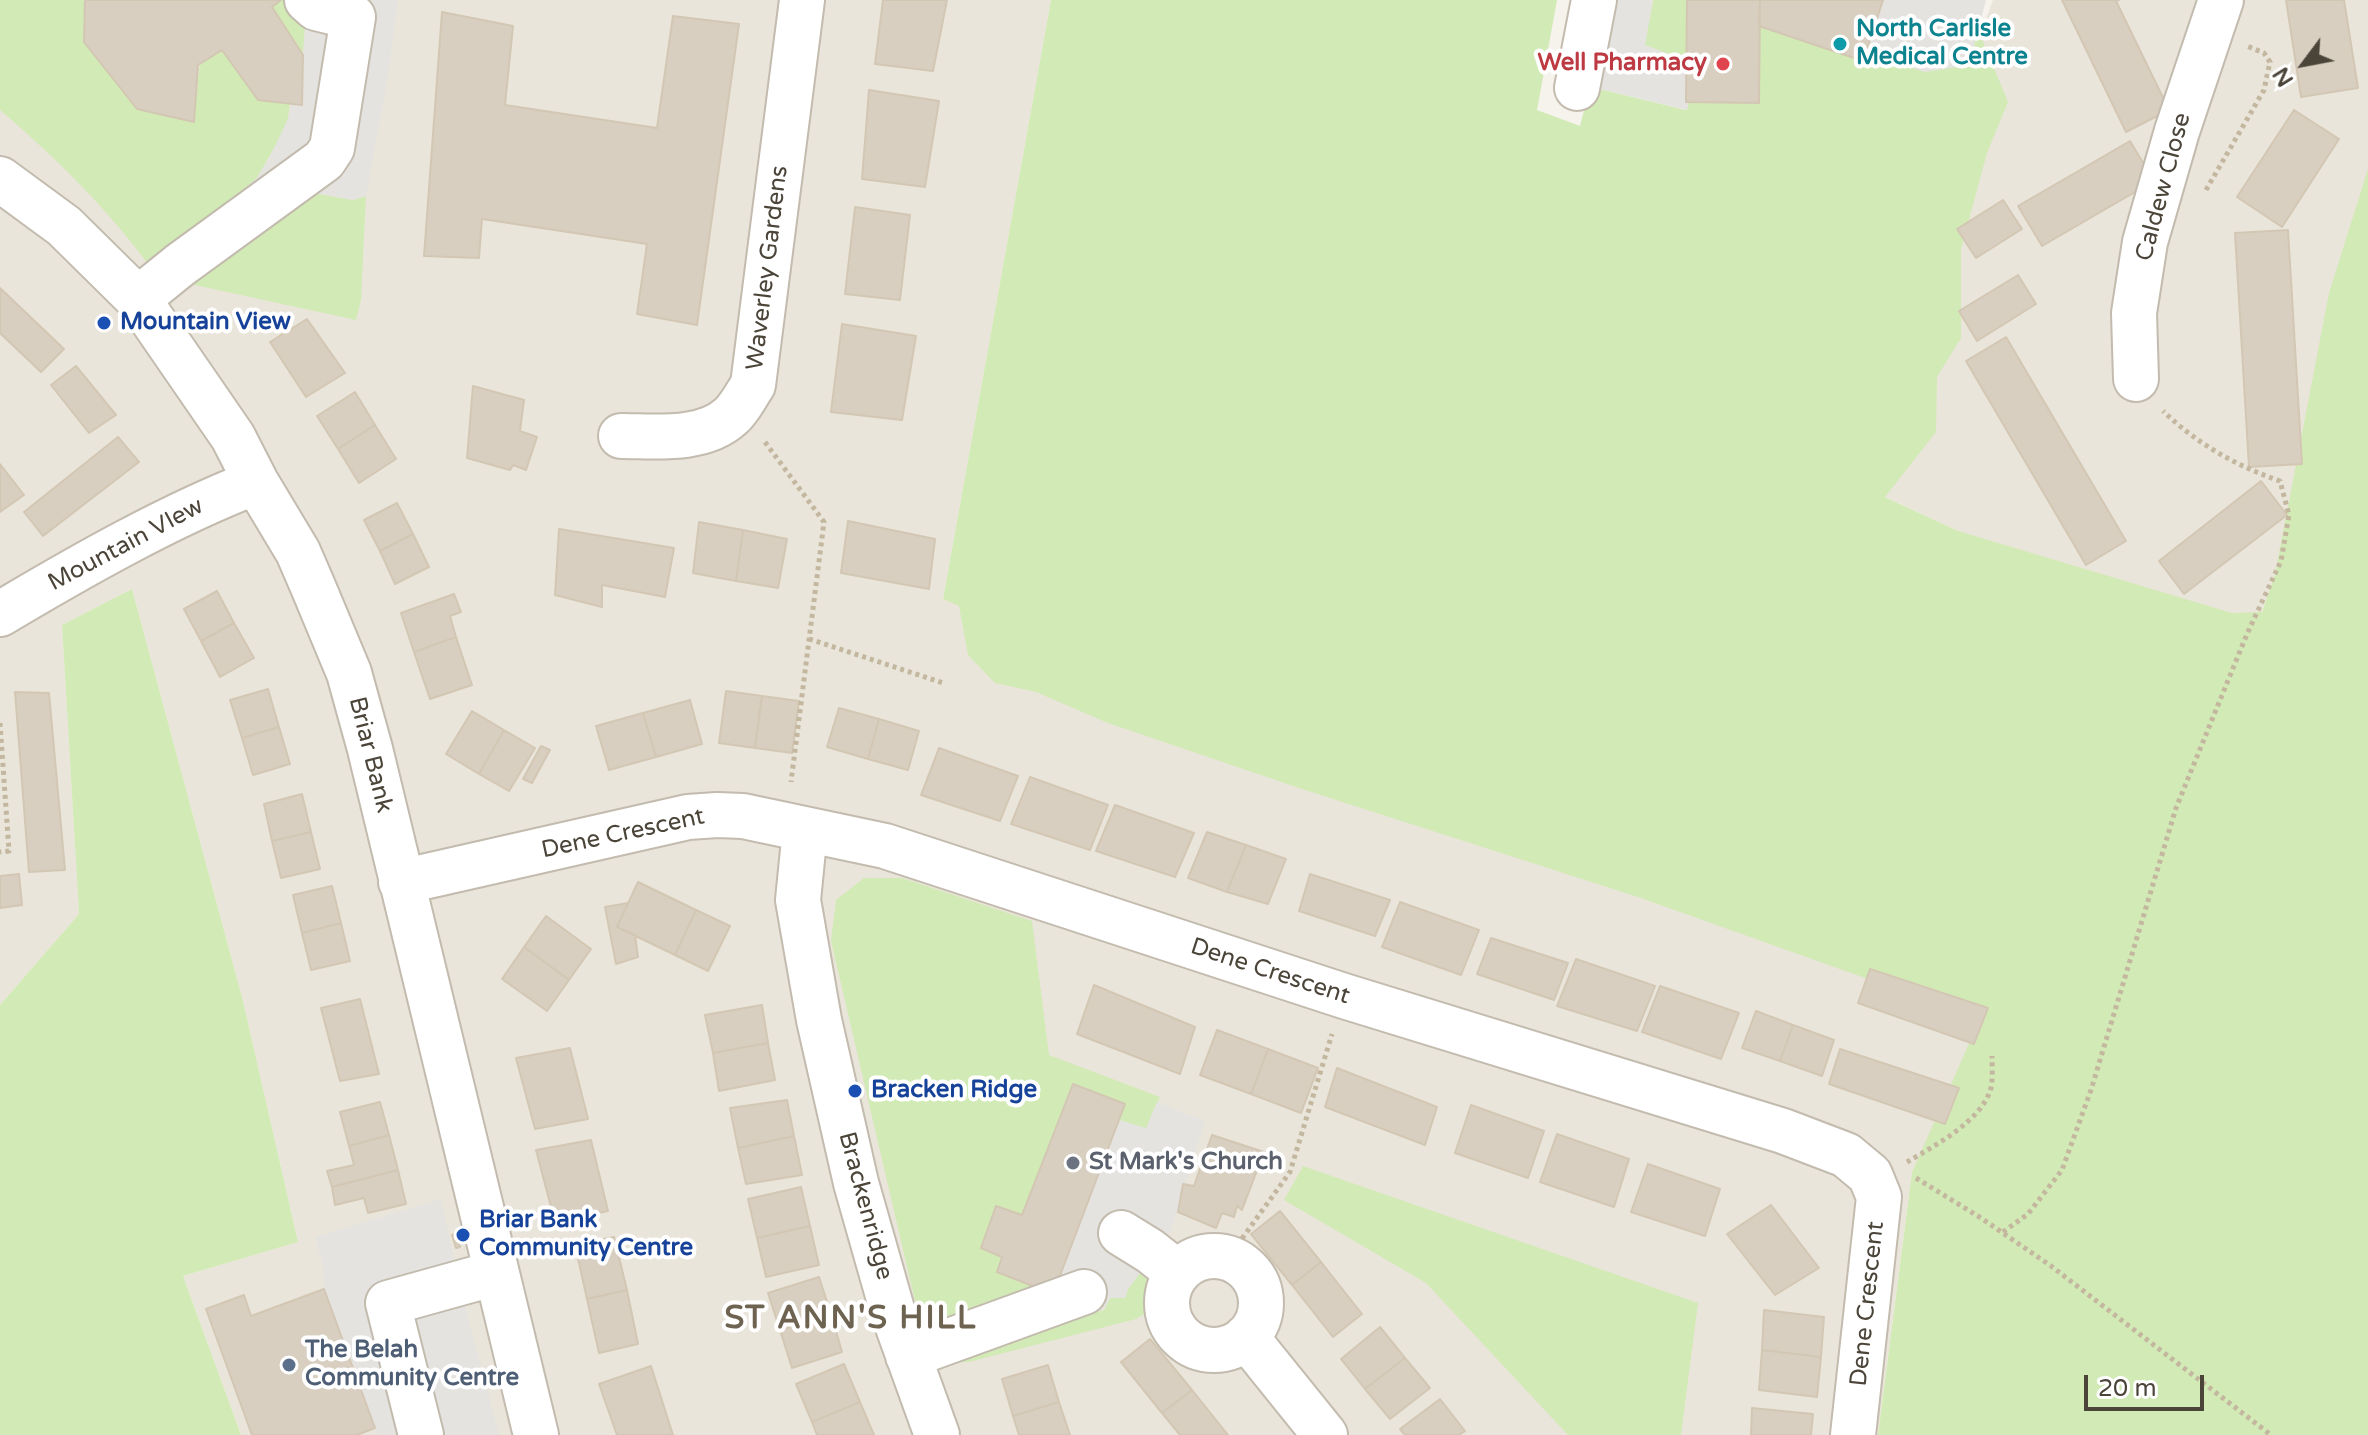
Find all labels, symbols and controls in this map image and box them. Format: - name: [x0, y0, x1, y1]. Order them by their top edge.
- place label: North Carlisle Medical Centre: [1856, 16, 2028, 72]
- north arrow: [2264, 24, 2344, 104]
- marker: North Carlisle Medical Centre: [1831, 35, 1849, 53]
- place label: Well Pharmacy: [1538, 50, 1707, 78]
- marker: Well Pharmacy: [1714, 55, 1732, 73]
- text: N: [2268, 62, 2299, 91]
- street label: Caldew Close: [2130, 110, 2198, 264]
- street label: Waverley Gardens: [741, 164, 795, 372]
- place label: Mountain View: [120, 309, 291, 337]
- marker: Mountain View: [95, 314, 113, 332]
- street label: Mountain VIew: [44, 492, 208, 598]
- street label: Briar Bank: [342, 694, 398, 816]
- street label: Dene Crescent: [539, 803, 707, 865]
- street label: Dene Crescent: [1187, 933, 1353, 1011]
- place label: Bracken Ridge: [871, 1077, 1037, 1105]
- marker: Bracken Ridge: [846, 1082, 864, 1100]
- street label: Brackenridge: [831, 1129, 899, 1283]
- place label: St Mark's Church: [1089, 1149, 1283, 1177]
- marker: St Mark's Church: [1064, 1154, 1082, 1172]
- place label: Briar Bank Community Centre: [479, 1207, 693, 1263]
- street label: Dene Crescent: [1845, 1220, 1891, 1388]
- marker: Briar Bank Community Centre: [454, 1226, 472, 1244]
- district label: ST ANN'S HILL: [725, 1301, 977, 1339]
- place label: The Belah Community Centre: [305, 1337, 519, 1393]
- marker: The Belah Community Centre: [280, 1356, 298, 1374]
- scale bar: [2088, 1359, 2208, 1409]
- text: 20 m: [2098, 1374, 2156, 1403]

